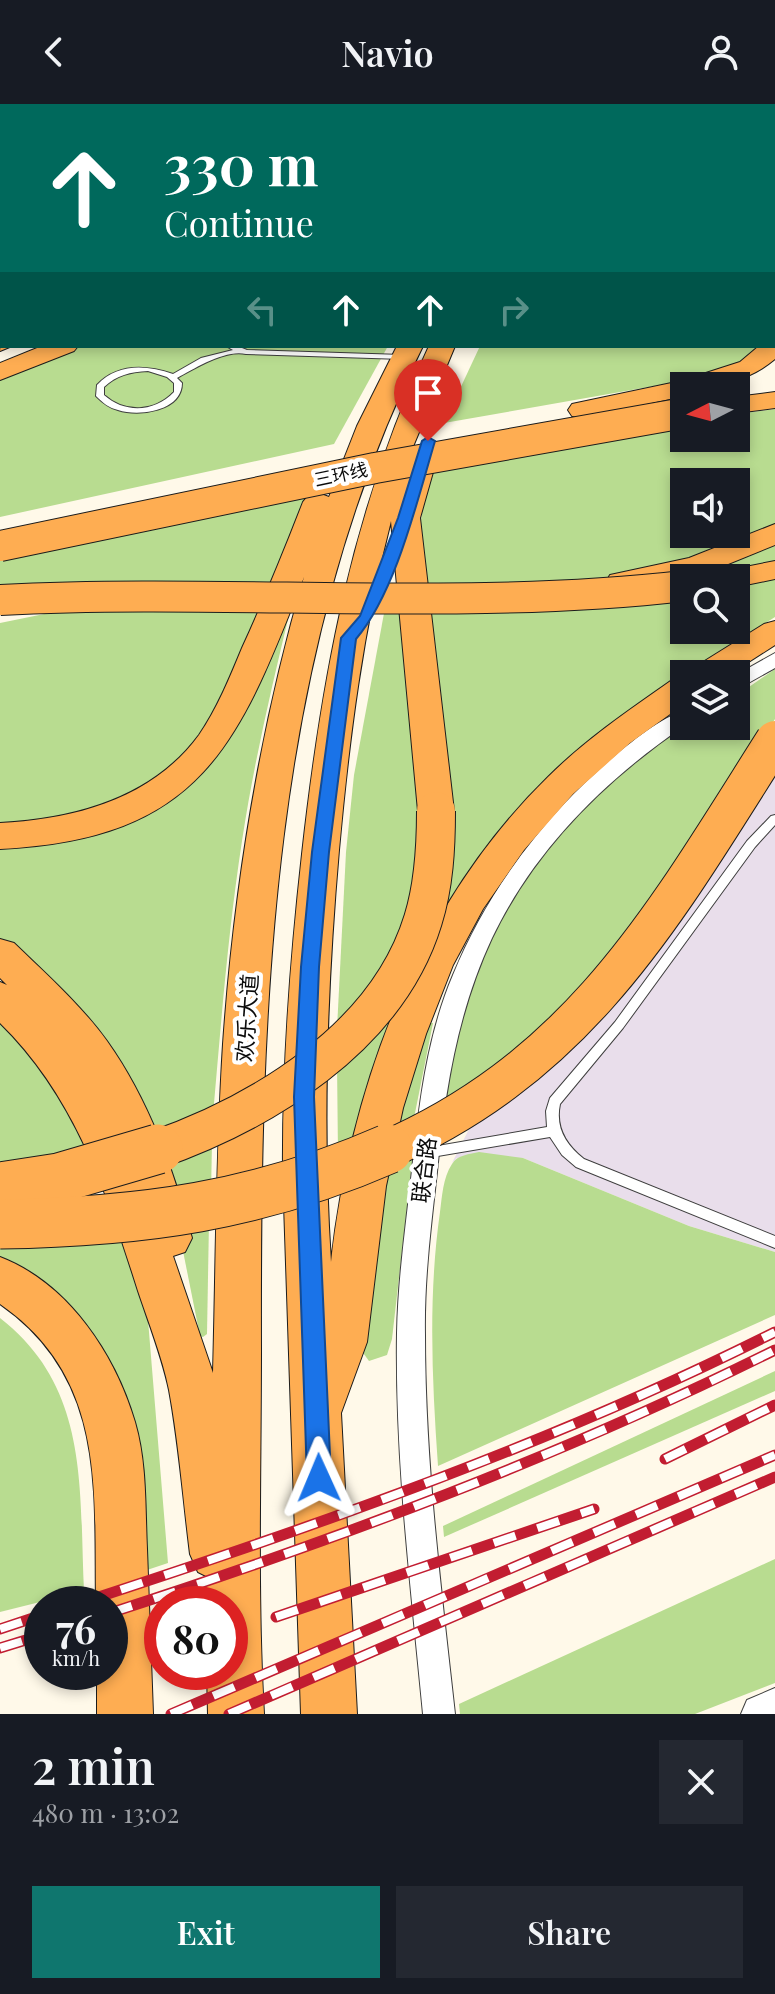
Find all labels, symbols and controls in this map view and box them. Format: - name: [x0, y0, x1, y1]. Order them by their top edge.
- text: Navio: [341, 28, 434, 76]
- icon: back: [32, 30, 76, 74]
- icon: person: [699, 30, 743, 74]
- text: 330 m: [164, 126, 319, 201]
- icon: ahead: [32, 136, 136, 240]
- text: Continue: [164, 198, 314, 246]
- icon: left: [240, 288, 284, 332]
- icon: ahead: [324, 288, 368, 332]
- icon: ahead: [408, 288, 452, 332]
- icon: right: [492, 288, 536, 332]
- pin: [394, 359, 462, 441]
- icon: arrive: [406, 371, 450, 415]
- north arrow: [670, 372, 750, 452]
- map controls: [670, 372, 750, 740]
- street label: 三环线: [312, 457, 370, 491]
- button: sound: [670, 468, 750, 548]
- button: search: [670, 564, 750, 644]
- button: layers: [670, 660, 750, 740]
- street label: 欢乐大道: [228, 973, 264, 1063]
- street label: 联合路: [404, 1135, 442, 1204]
- position arrow: [277, 1436, 361, 1520]
- speed limit sign: 80: [144, 1586, 248, 1690]
- text: 76: [56, 1601, 96, 1654]
- text: km/h: [52, 1644, 100, 1671]
- text: 2 min: [32, 1733, 155, 1797]
- button: close: [659, 1740, 743, 1824]
- text: 480 m · 13:02: [32, 1795, 179, 1830]
- button: Exit: [32, 1886, 380, 1978]
- button: Share: [396, 1886, 743, 1978]

